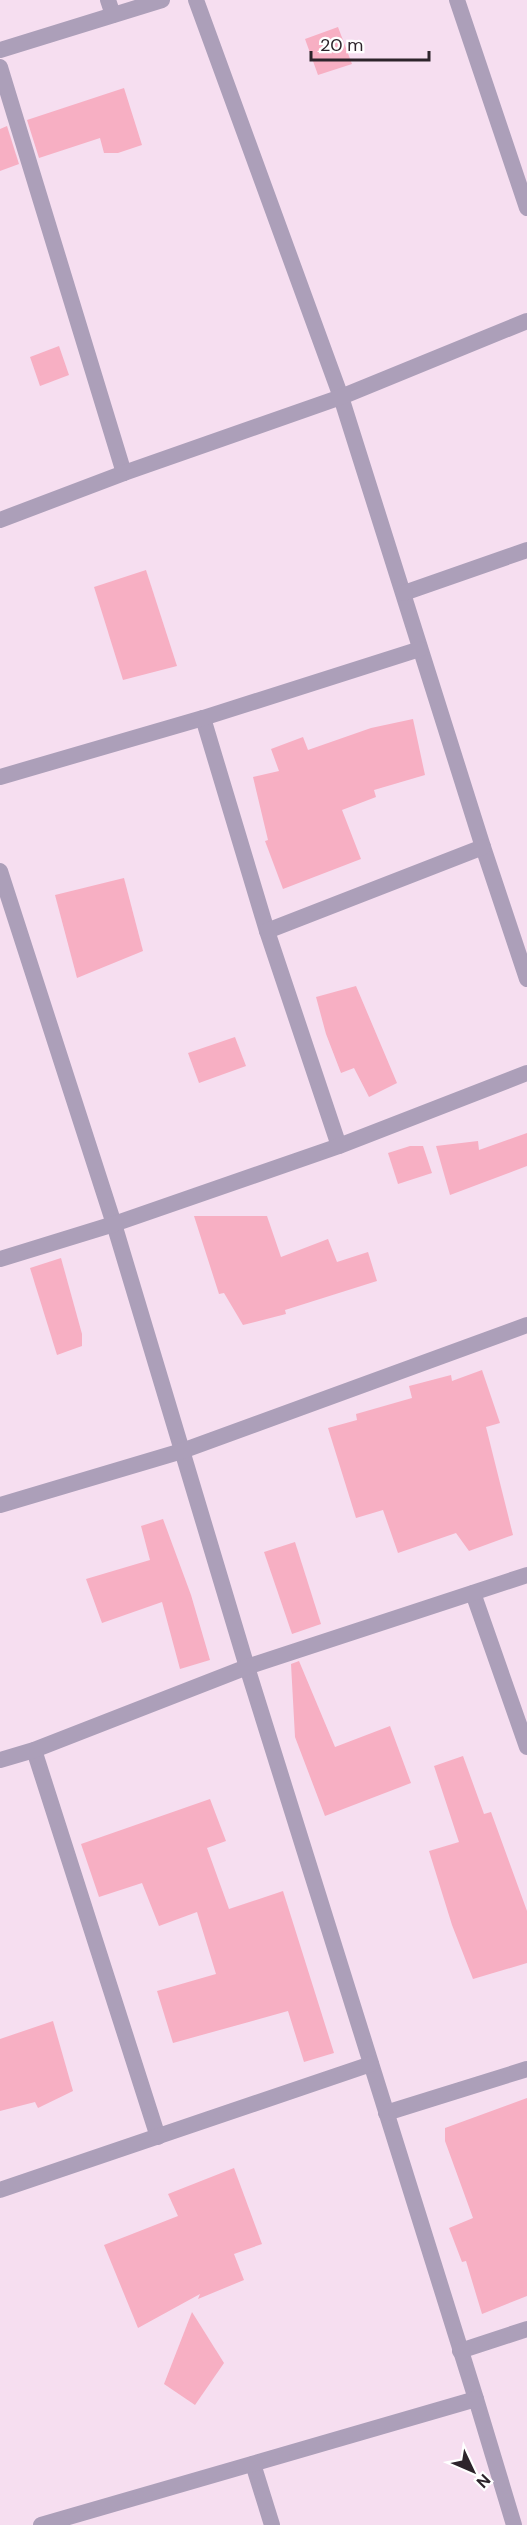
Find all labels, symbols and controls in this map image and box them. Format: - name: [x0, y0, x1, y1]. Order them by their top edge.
- scale bar: [311, 24, 430, 62]
- text: 20 m: [320, 33, 363, 57]
- north arrow: [443, 2441, 503, 2501]
- text: N: [472, 2470, 495, 2493]

